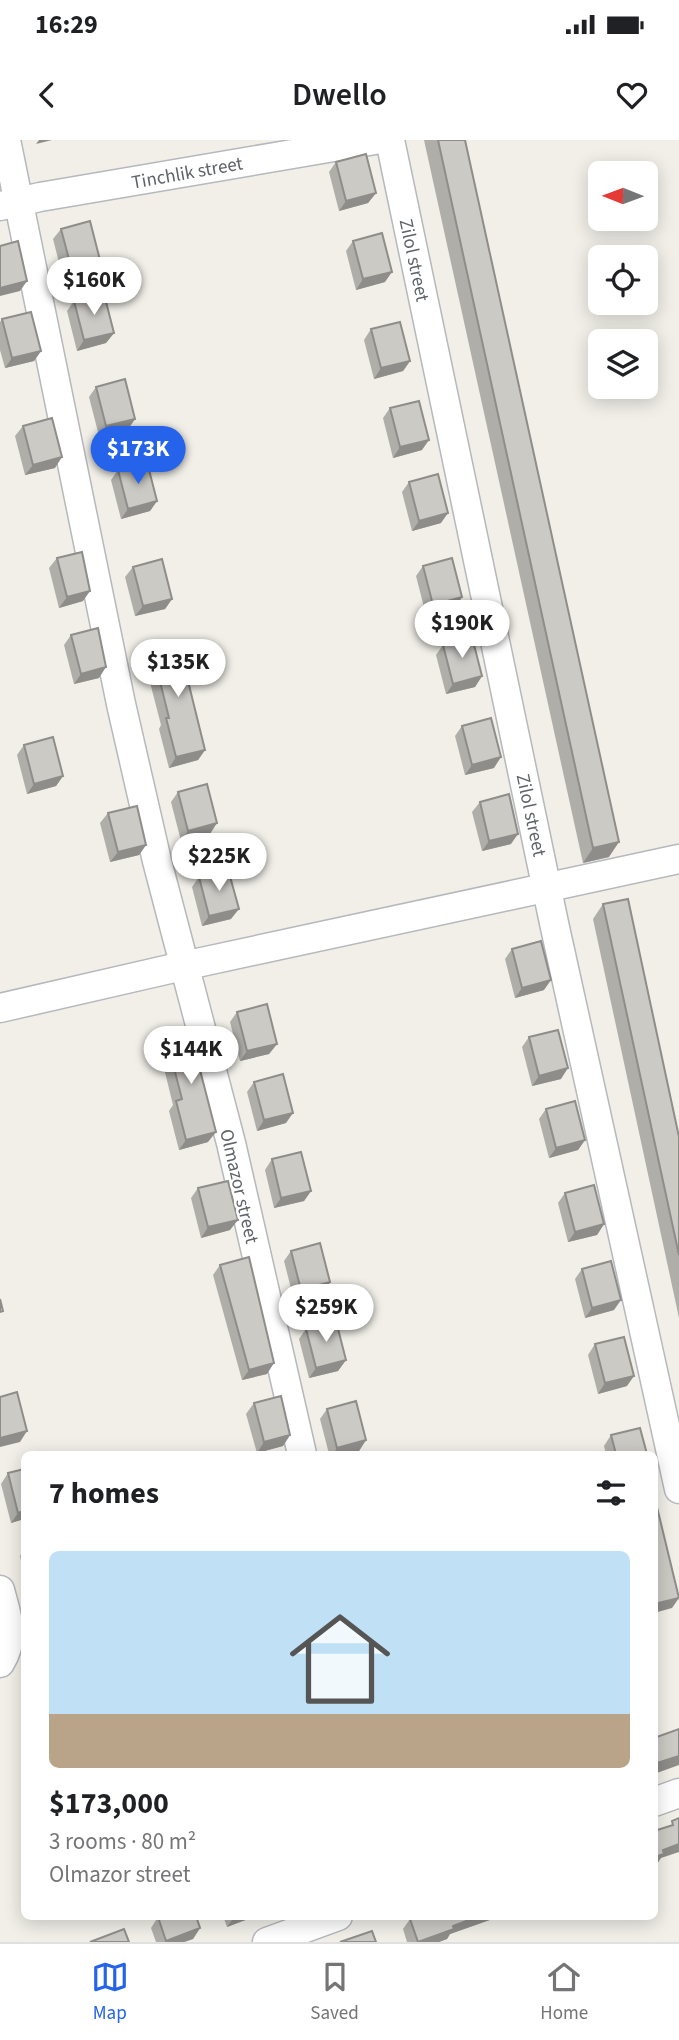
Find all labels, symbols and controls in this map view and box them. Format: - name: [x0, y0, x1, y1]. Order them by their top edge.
- text: 16:29: [35, 6, 98, 43]
- text: Dwello: [292, 72, 387, 118]
- icon: back: [28, 76, 66, 114]
- icon: heart: [613, 76, 651, 114]
- street label: Tinchlik street: [130, 150, 246, 197]
- north arrow: [588, 161, 658, 231]
- map controls: [588, 161, 658, 399]
- street label: Zilol street: [392, 216, 436, 305]
- button: locate: [588, 245, 658, 315]
- pin: $160K: [45, 258, 143, 317]
- text: $160K: [63, 263, 125, 296]
- button: layers: [588, 329, 658, 399]
- pin: $173K: [89, 426, 187, 486]
- text: $173K: [107, 432, 169, 465]
- pin: $190K: [413, 601, 511, 660]
- text: $190K: [431, 606, 493, 639]
- pin: $135K: [129, 640, 227, 699]
- text: $135K: [147, 645, 209, 678]
- street label: Zilol street: [509, 771, 553, 860]
- pin: $225K: [170, 834, 268, 893]
- text: $225K: [188, 839, 250, 872]
- pin: $144K: [142, 1026, 240, 1086]
- text: $144K: [160, 1032, 222, 1065]
- street label: Olmazor street: [212, 1126, 265, 1247]
- pin: $259K: [277, 1284, 375, 1344]
- text: $259K: [295, 1290, 357, 1323]
- text: 7 homes: [49, 1472, 159, 1515]
- icon: filters: [592, 1474, 630, 1512]
- icon: home: [277, 1596, 403, 1722]
- text: $173,000: [49, 1782, 169, 1825]
- text: 3 rooms · 80 m²: [49, 1825, 196, 1858]
- text: Olmazor street: [49, 1858, 190, 1891]
- tab: Map: [91, 1958, 129, 2027]
- tab: Saved: [310, 1958, 359, 2027]
- tab: Home: [540, 1958, 588, 2027]

